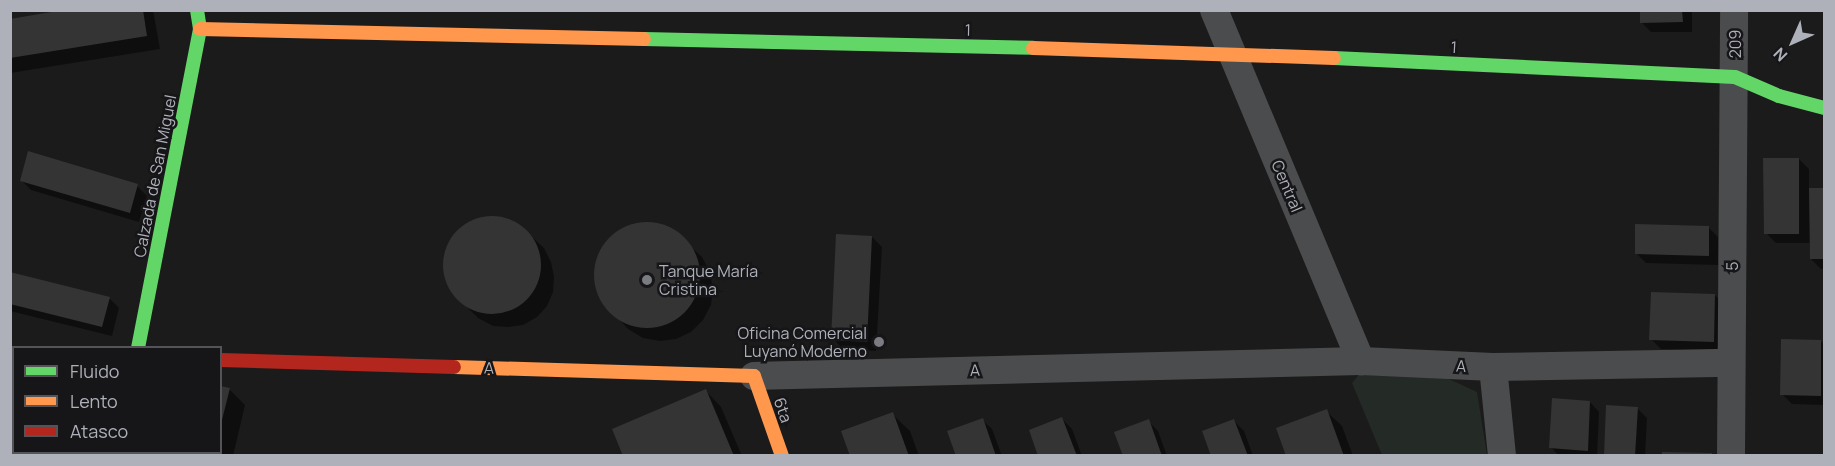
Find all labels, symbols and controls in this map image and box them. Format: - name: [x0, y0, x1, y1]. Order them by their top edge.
- north arrow: [1763, 12, 1823, 72]
- street label: 1: [965, 20, 971, 40]
- street label: 209: [1725, 29, 1745, 59]
- street label: 1: [1450, 37, 1458, 57]
- text: N: [1768, 43, 1792, 67]
- street label: Calzada de San Miguel: [130, 93, 180, 259]
- street label: Central: [1268, 157, 1306, 215]
- place label: Tanque María Cristina: [659, 261, 758, 299]
- street label: 5: [1722, 261, 1742, 271]
- marker: Tanque María Cristina: [640, 273, 654, 287]
- place label: Oficina Comercial Luyanó Moderno: [737, 323, 867, 361]
- marker: Oficina Comercial Luyanó Moderno: [872, 335, 886, 349]
- legend: [12, 346, 222, 454]
- street label: A: [1455, 356, 1467, 376]
- street label: A: [484, 358, 494, 378]
- text: Fluido: [70, 359, 119, 383]
- street label: A: [970, 360, 980, 380]
- text: Lento: [70, 389, 118, 413]
- street label: 6ta: [770, 395, 796, 425]
- text: Atasco: [70, 419, 128, 443]

